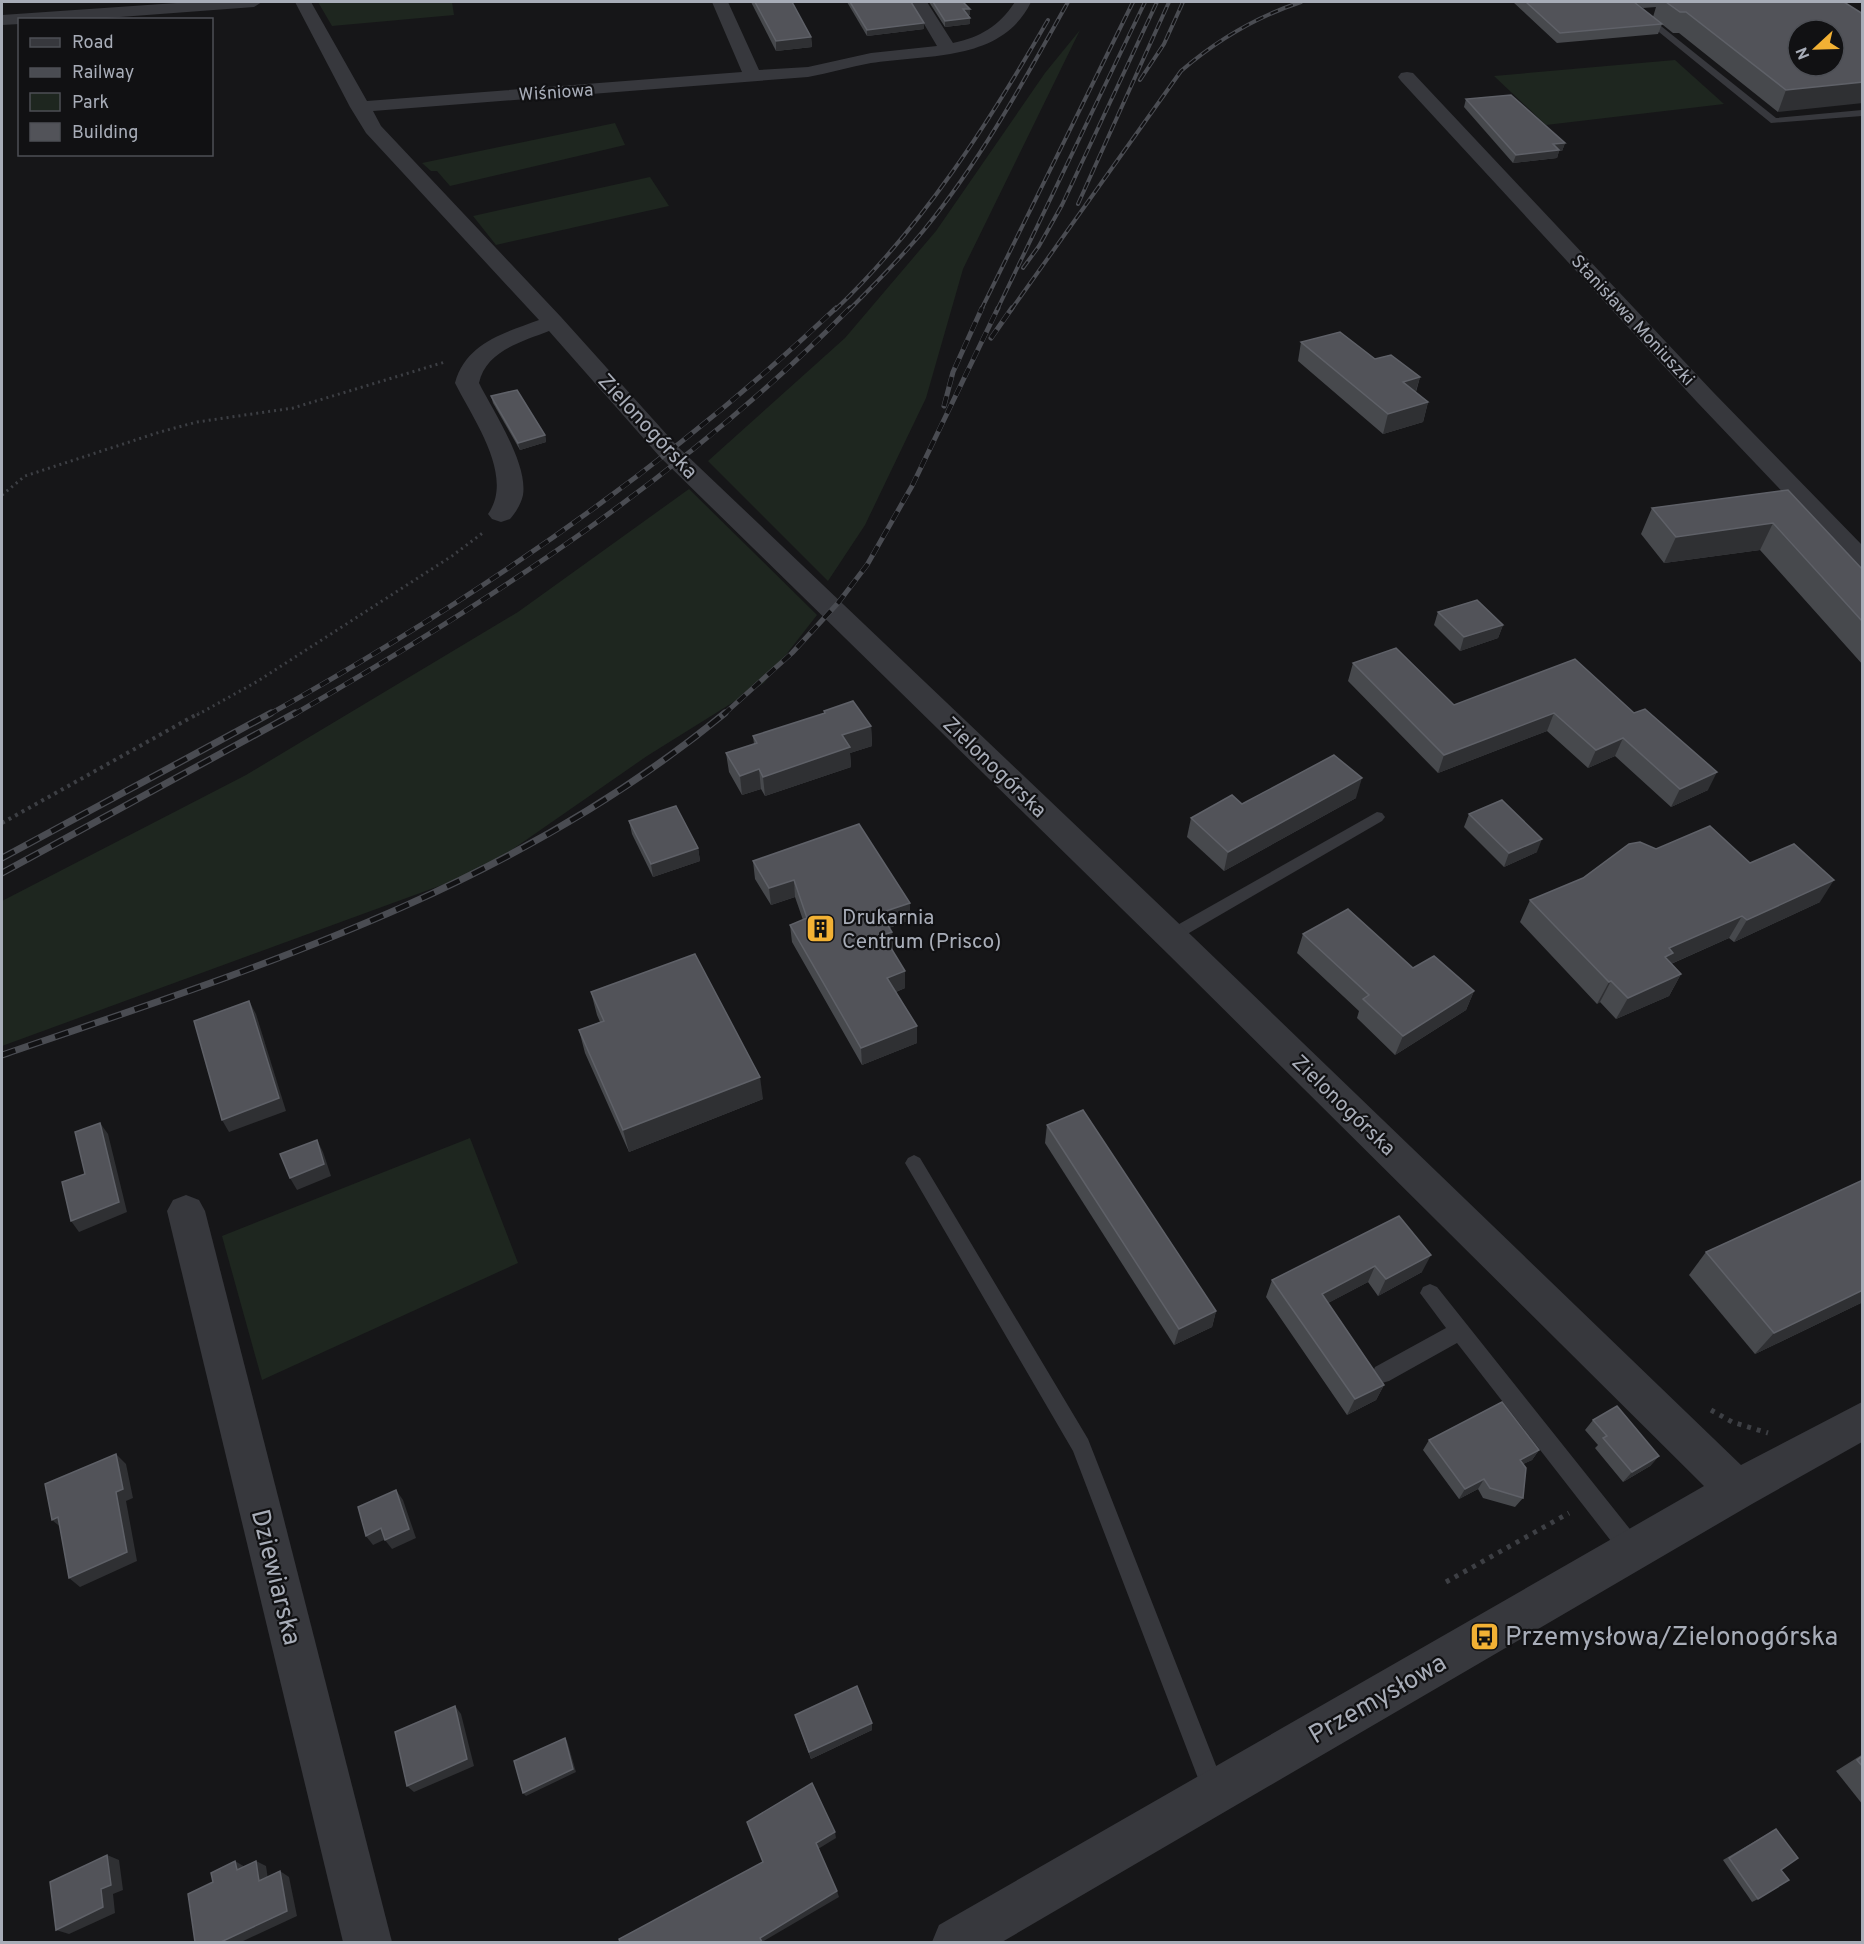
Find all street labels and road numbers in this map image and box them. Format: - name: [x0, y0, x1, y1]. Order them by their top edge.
- street label: Wiśniowa: [518, 79, 594, 108]
- street label: Stanisława Moniuszki: [1565, 251, 1699, 391]
- street label: Zielonogórska: [591, 369, 703, 485]
- street label: Zielonogórska: [936, 712, 1052, 825]
- street label: Zielonogórska: [1285, 1050, 1401, 1163]
- street label: Dziewiarska: [242, 1506, 307, 1649]
- street label: Przemysłowa: [1303, 1647, 1453, 1753]

